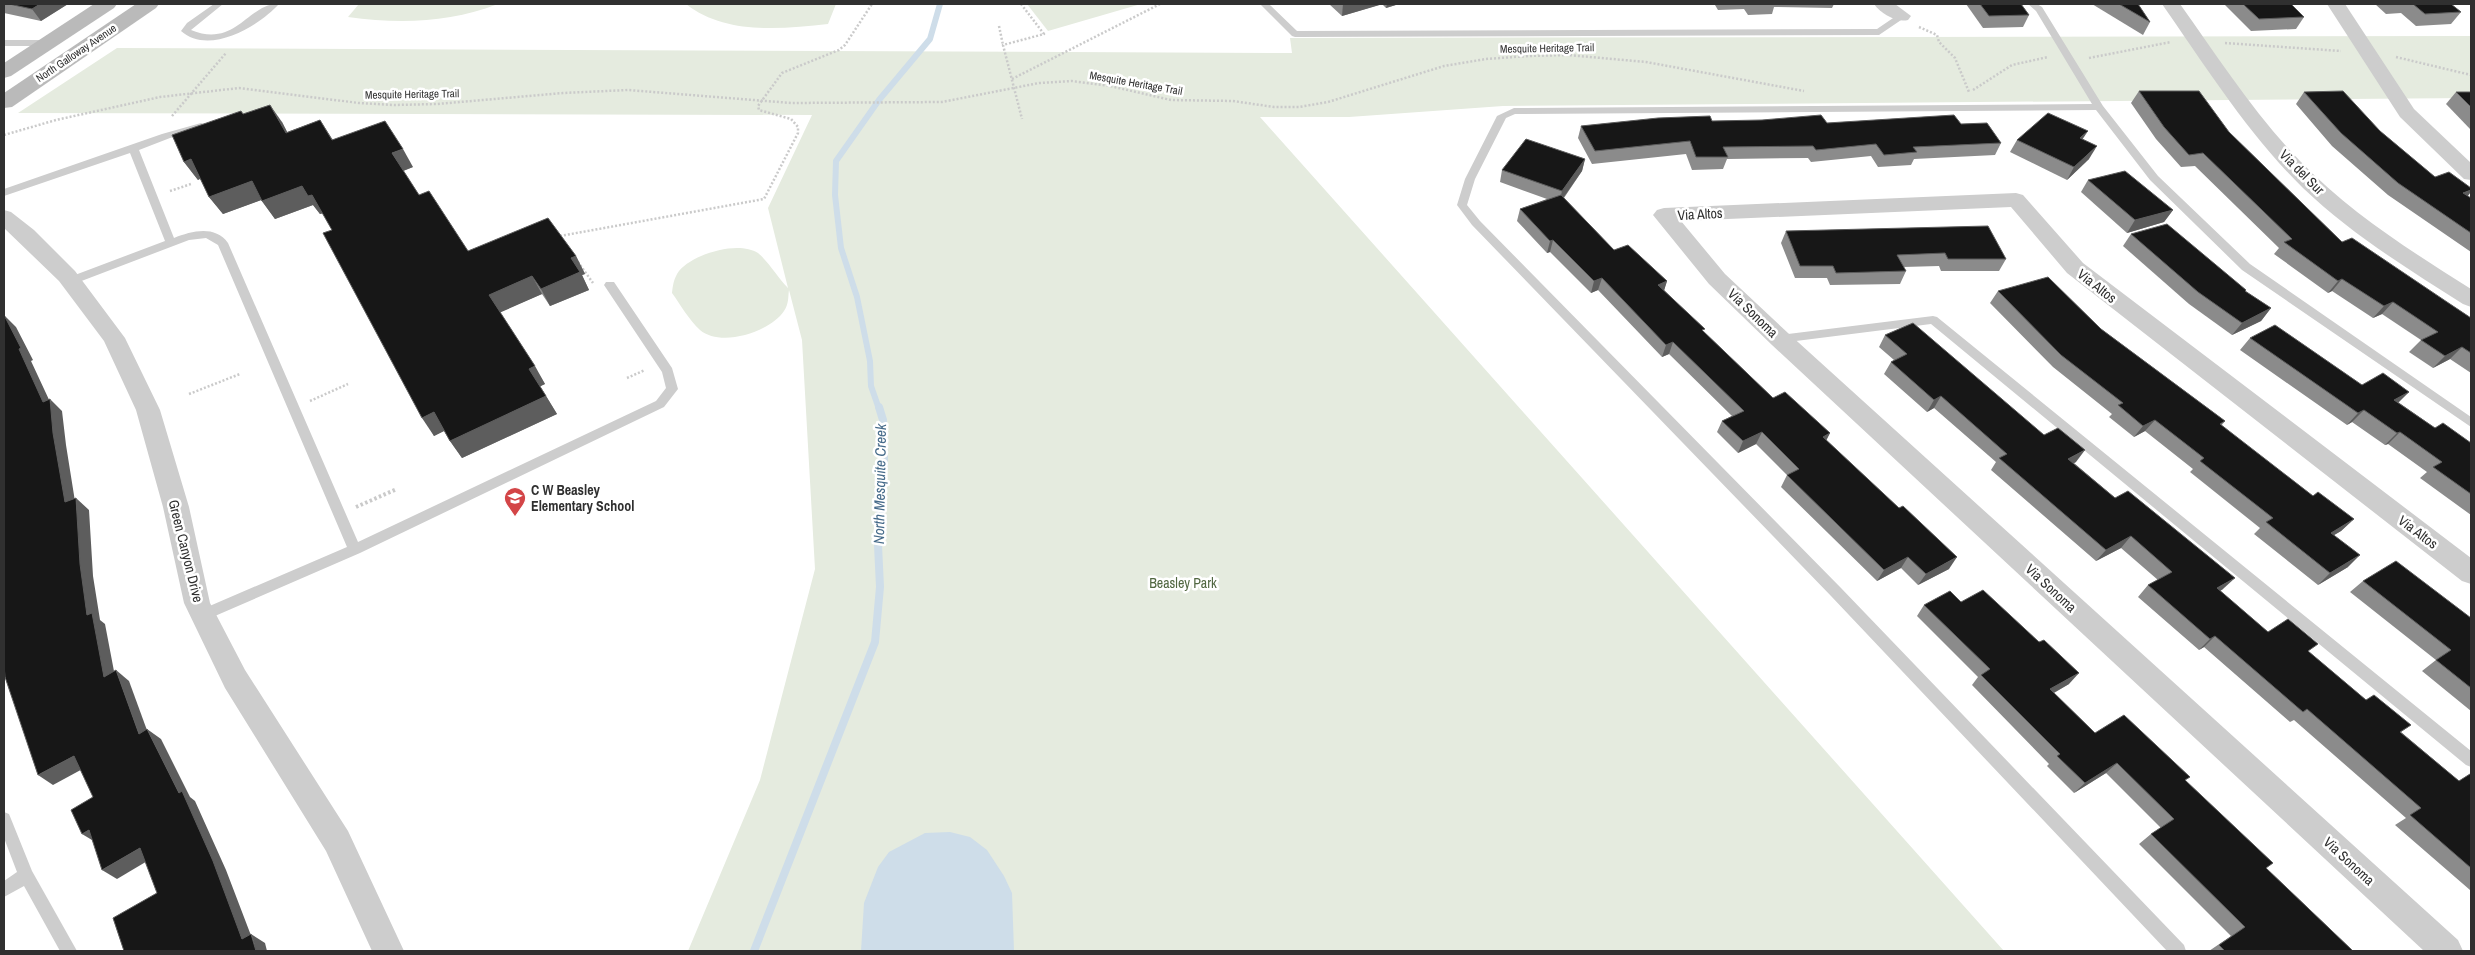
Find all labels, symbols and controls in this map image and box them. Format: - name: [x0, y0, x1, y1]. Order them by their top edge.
- street label: North Galloway Avenue: [33, 21, 119, 85]
- street label: Mesquite Heritage Trail: [1500, 40, 1594, 56]
- street label: Mesquite Heritage Trail: [1088, 68, 1184, 98]
- street label: Mesquite Heritage Trail: [365, 86, 459, 102]
- street label: Via del Sur: [2276, 146, 2328, 198]
- street label: Via Altos: [1677, 204, 1723, 224]
- street label: Via Altos: [2074, 265, 2121, 307]
- street label: Via Sonoma: [1724, 285, 1782, 342]
- water label: North Mesquite Creek: [868, 423, 891, 544]
- place label: C W Beasley Elementary School: [531, 481, 634, 515]
- school or university icon: C W Beasley Elementary School: [503, 486, 527, 517]
- street label: Green Canyon Drive: [165, 498, 207, 604]
- street label: Via Altos: [2395, 511, 2442, 553]
- street label: Via Sonoma: [2022, 560, 2081, 616]
- park label: Beasley Park: [1149, 574, 1217, 592]
- street label: Via Sonoma: [2320, 833, 2379, 889]

